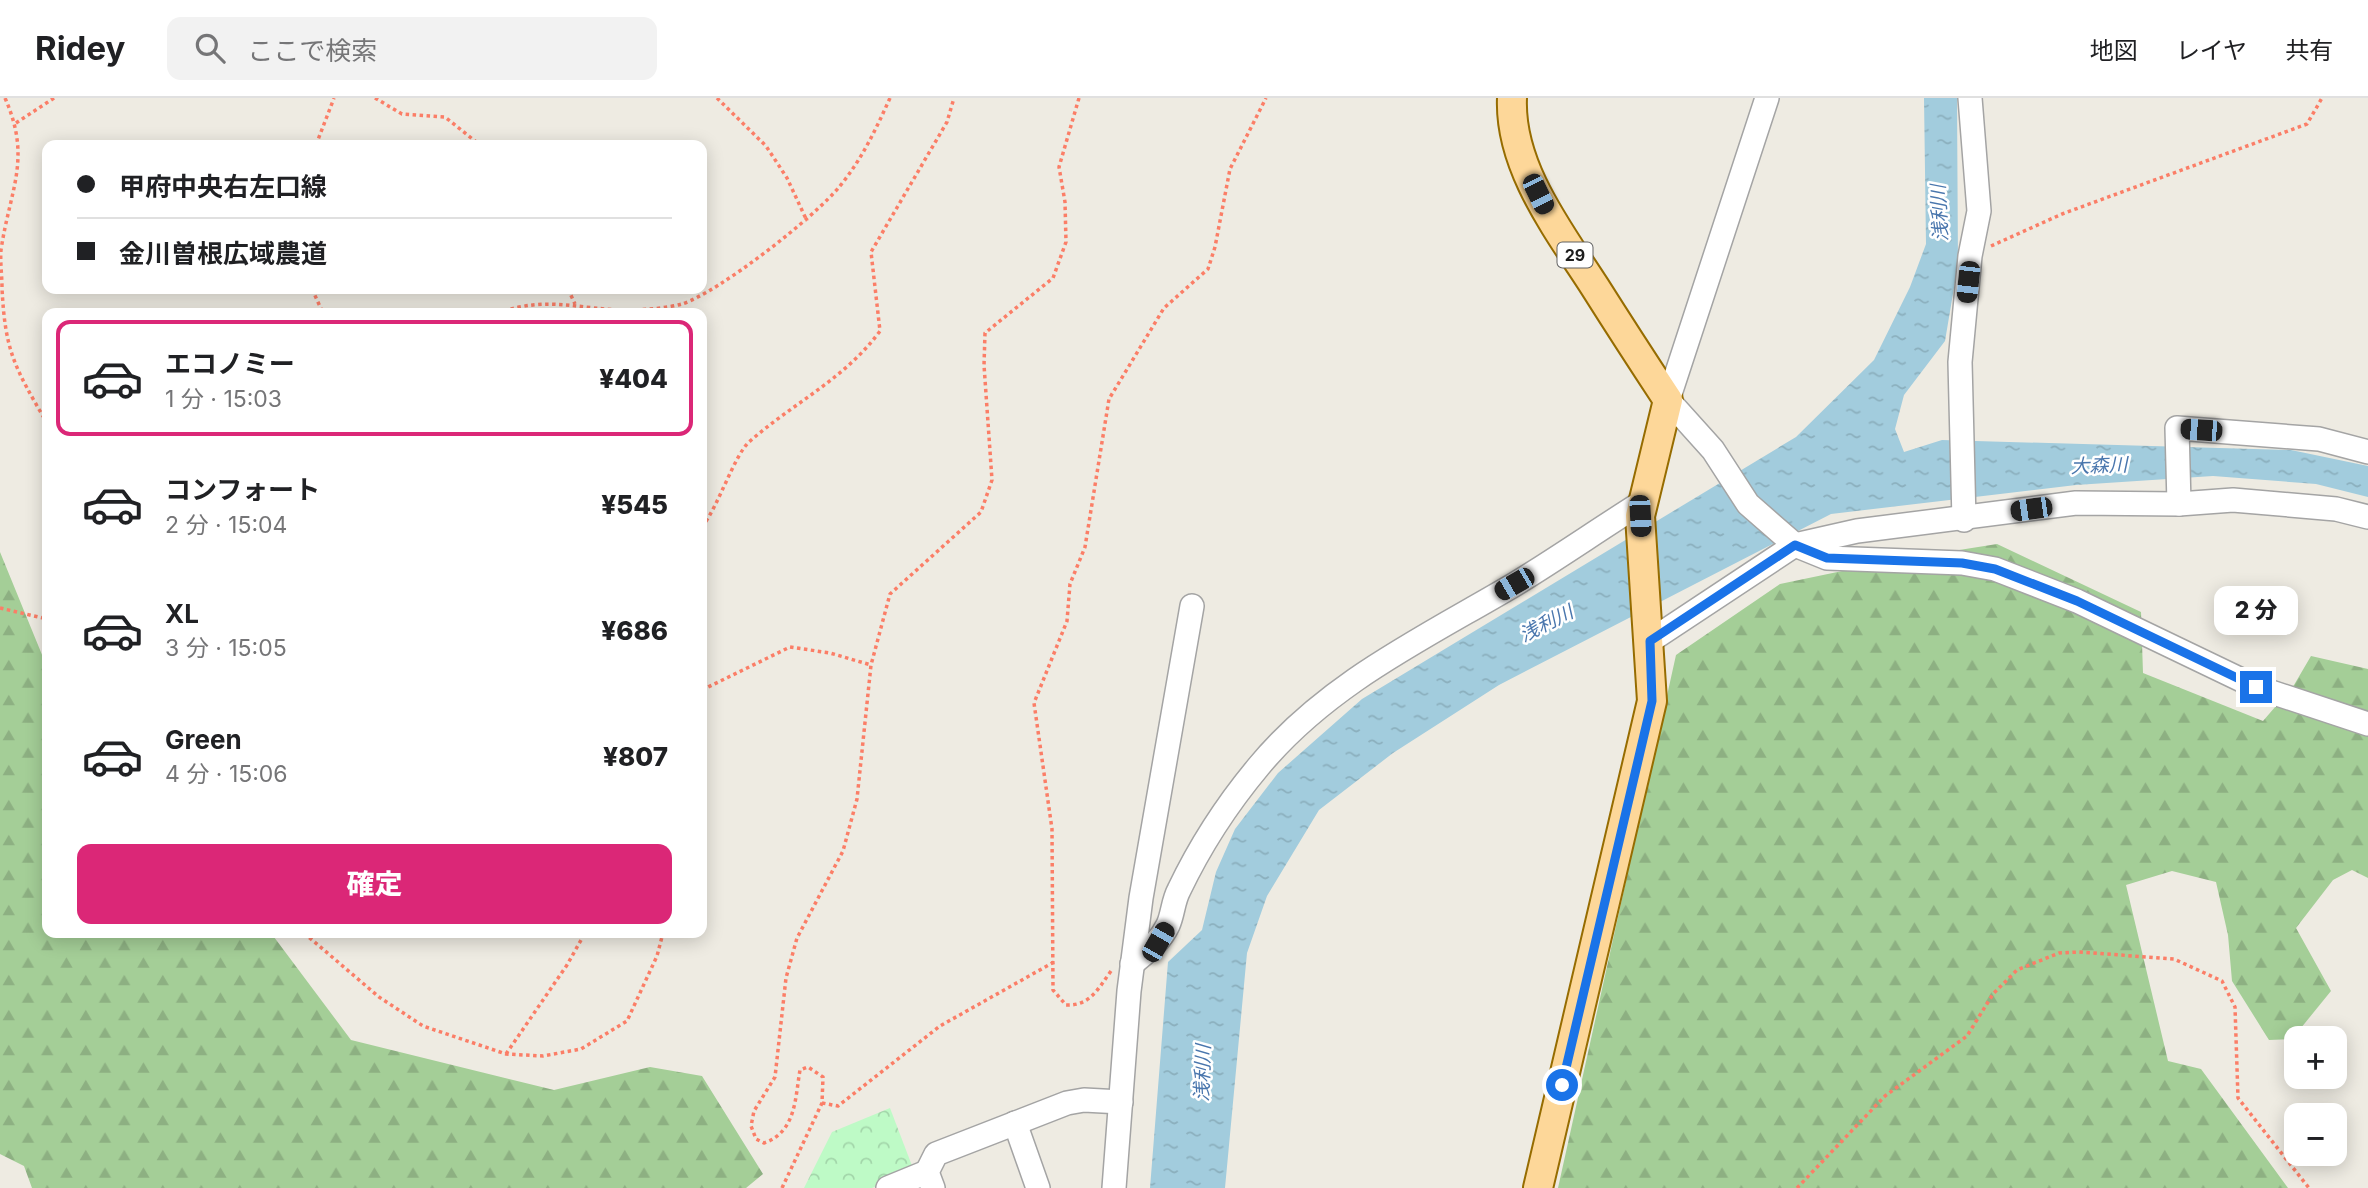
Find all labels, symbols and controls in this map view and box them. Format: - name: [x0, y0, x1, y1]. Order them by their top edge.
- search box: [167, 17, 657, 80]
- text: Ridey: [35, 28, 125, 68]
- icon: search: [191, 29, 229, 67]
- text: ここで検索: [247, 35, 377, 66]
- text: 地図: [2090, 36, 2138, 65]
- text: レイヤ: [2176, 36, 2247, 65]
- text: 共有: [2285, 36, 2333, 65]
- text: 甲府中央右左口線: [119, 171, 327, 202]
- car: [1520, 171, 1557, 217]
- water label: 浅利川: [1926, 182, 1952, 242]
- text: 金川曽根広域農道: [119, 238, 327, 269]
- road number: 29: [1558, 242, 1592, 267]
- car: [1956, 260, 1981, 304]
- icon: car: [81, 347, 144, 410]
- text: エコノミー: [165, 348, 295, 379]
- text: ¥404: [599, 363, 668, 394]
- text: 1 分 · 15:03: [165, 385, 282, 413]
- car: [2180, 418, 2223, 442]
- water label: 大森川: [2070, 453, 2130, 478]
- icon: car: [81, 473, 144, 536]
- text: コンフォート: [165, 474, 320, 505]
- text: ¥545: [601, 489, 668, 520]
- car: [1629, 494, 1652, 538]
- car: [2009, 496, 2054, 522]
- text: 2 分 · 15:04: [165, 511, 287, 539]
- car: [1491, 564, 1538, 604]
- callout: 2 分: [2214, 586, 2298, 634]
- text: 2 分: [2235, 596, 2277, 624]
- text: XL: [165, 598, 199, 629]
- icon: car: [81, 599, 144, 662]
- water label: 浅利川: [1516, 599, 1579, 647]
- text: ¥686: [601, 615, 668, 646]
- text: 3 分 · 15:05: [165, 634, 287, 662]
- route end: [2240, 671, 2272, 703]
- text: Green: [165, 724, 242, 755]
- icon: car: [81, 725, 144, 788]
- text: ¥807: [603, 741, 668, 772]
- text: 4 分 · 15:06: [165, 760, 288, 788]
- button: 確定: [77, 844, 672, 924]
- car: [1139, 919, 1178, 965]
- map controls: [2284, 1026, 2347, 1166]
- button: +: [2284, 1026, 2347, 1089]
- water label: 浅利川: [1190, 1042, 1215, 1102]
- route start: [1546, 1069, 1578, 1101]
- button: −: [2284, 1103, 2347, 1166]

